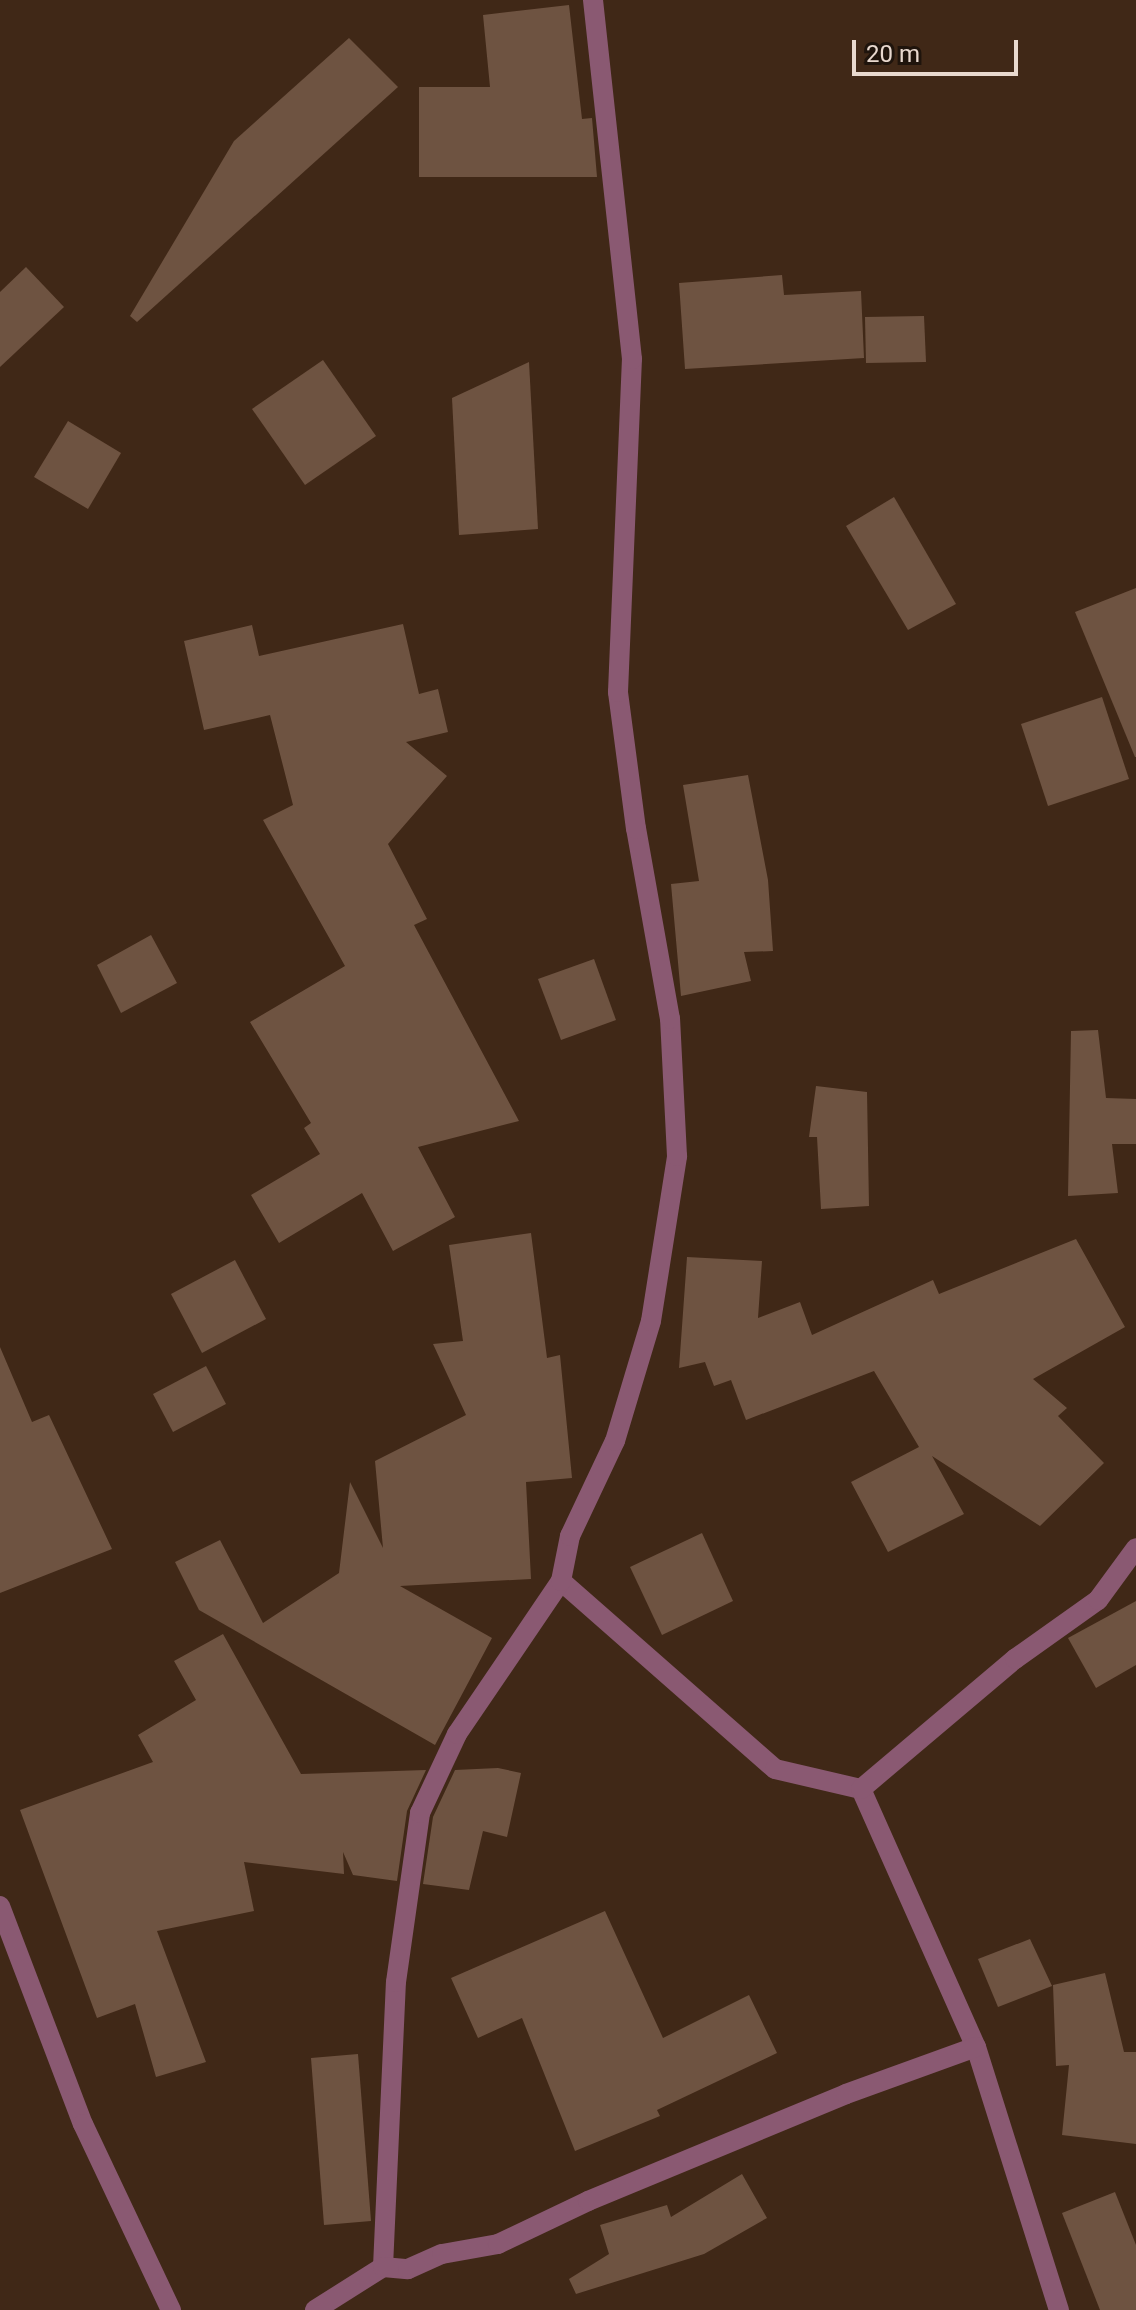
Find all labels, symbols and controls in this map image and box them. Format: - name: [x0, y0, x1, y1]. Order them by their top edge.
- scale bar: [856, 24, 1022, 74]
- text: 20 m: [866, 40, 920, 68]

